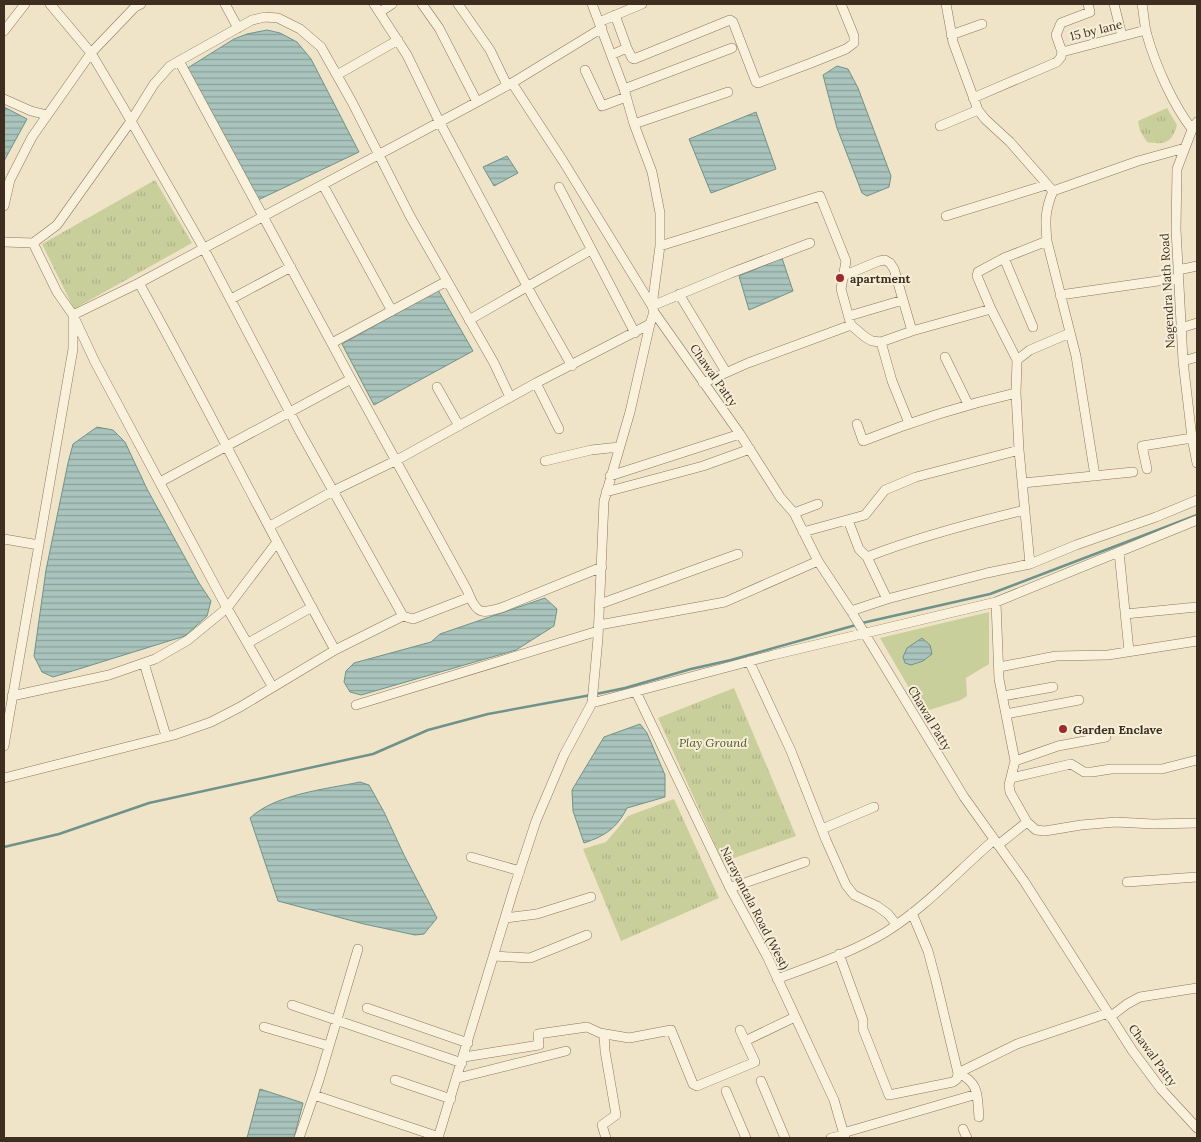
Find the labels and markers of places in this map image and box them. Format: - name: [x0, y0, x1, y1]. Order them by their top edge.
- place label: apartment: [850, 271, 912, 286]
- marker: apartment: [834, 272, 846, 284]
- place label: Garden Enclave: [1073, 722, 1163, 737]
- marker: Garden Enclave: [1057, 723, 1069, 735]

